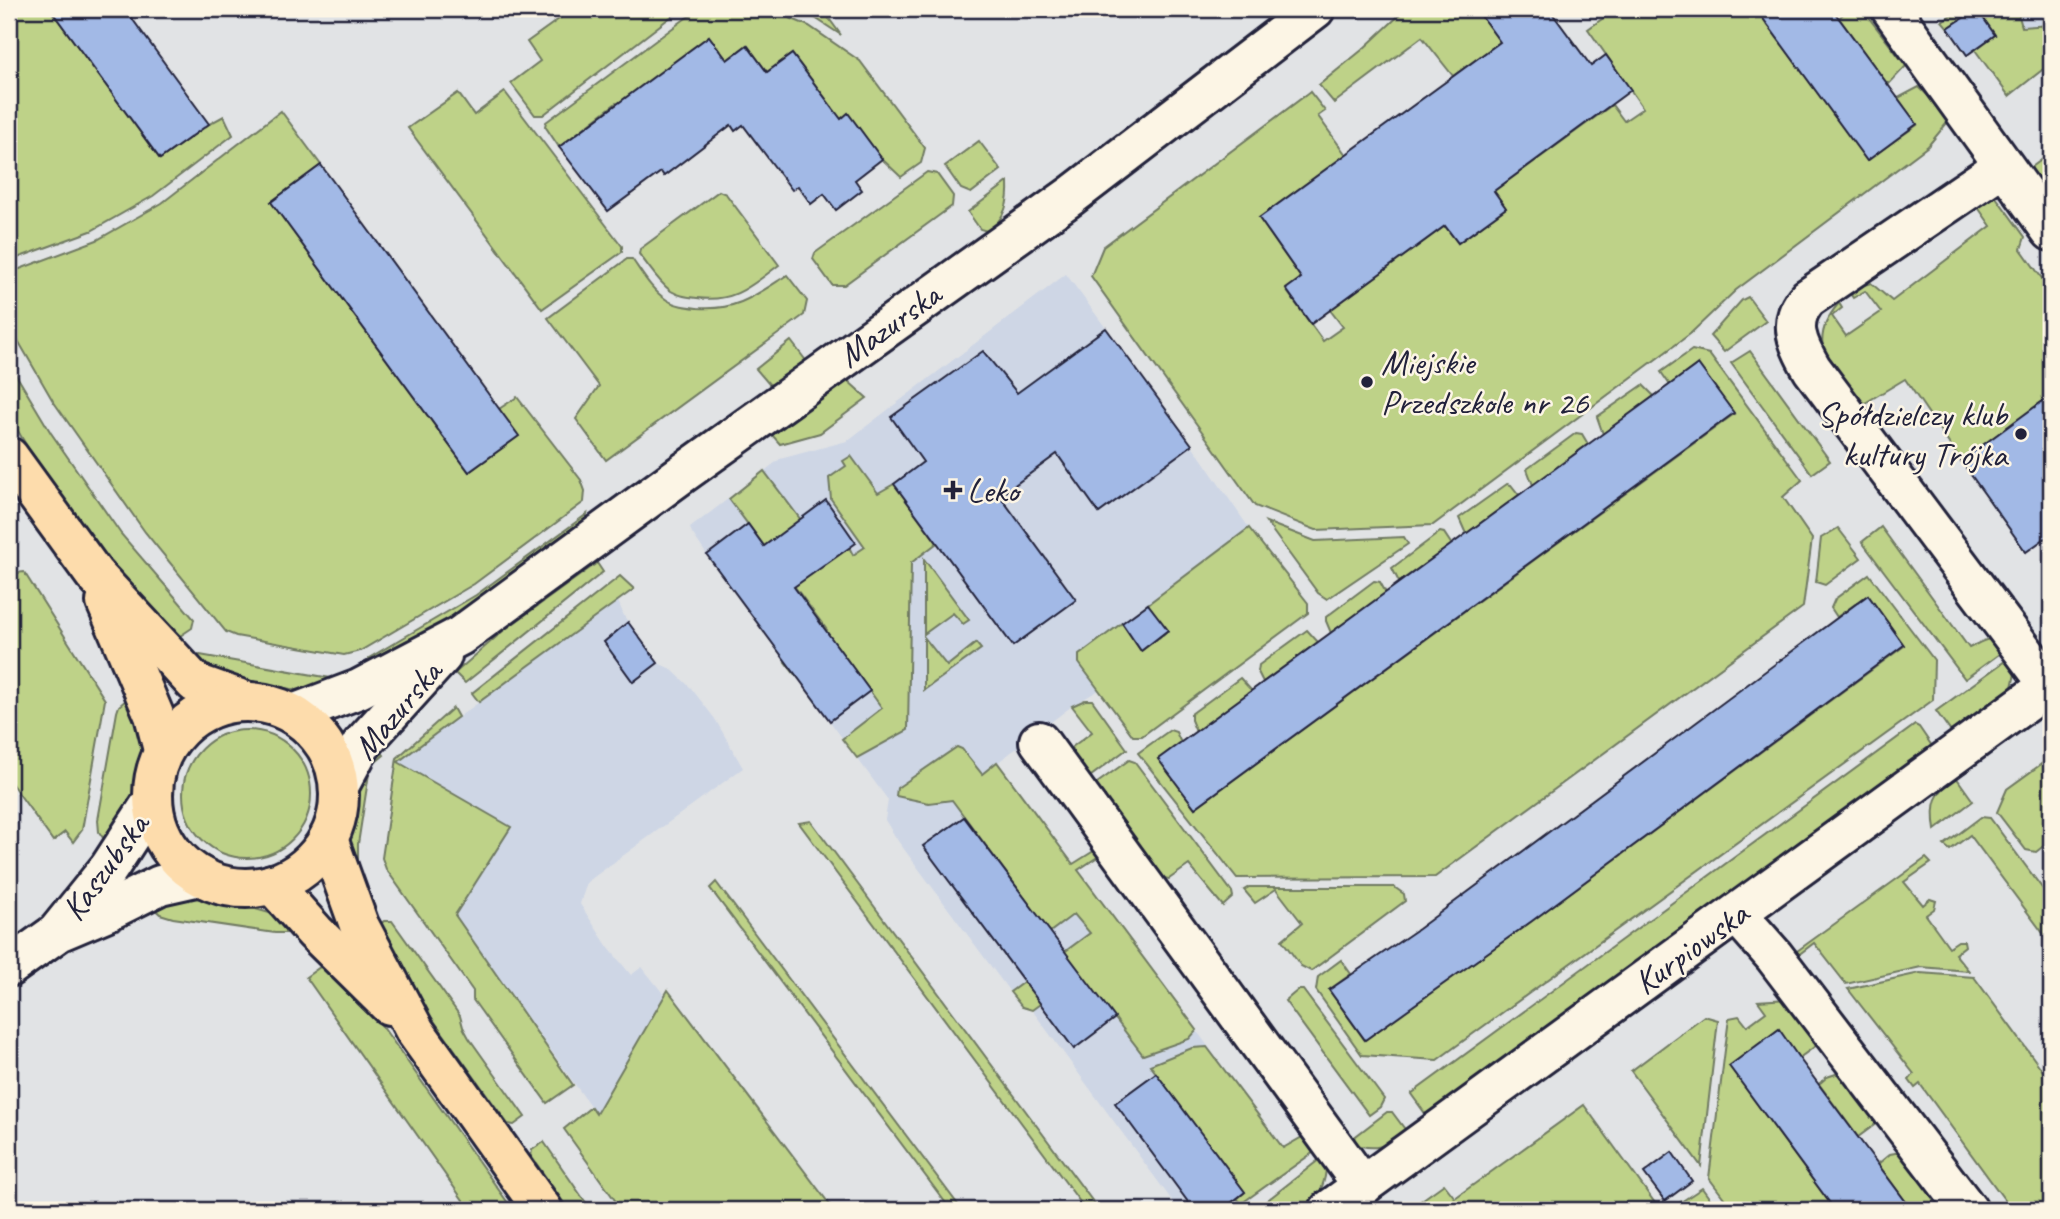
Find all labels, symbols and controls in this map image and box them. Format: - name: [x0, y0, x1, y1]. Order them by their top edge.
- street label: Mazurska: [829, 271, 951, 377]
- place label: Miejskie Przedszkole nr 26: [1381, 340, 1589, 425]
- marker: Miejskie Przedszkole nr 26: [1359, 374, 1375, 390]
- place label: Spółdzielczy klub kultury Trójka: [1817, 392, 2010, 477]
- marker: Spółdzielczy klub kultury Trójka: [2013, 426, 2029, 442]
- place label: Leko: [967, 468, 1022, 513]
- marker: Leko: [945, 482, 961, 498]
- street label: Mazurska: [342, 649, 453, 769]
- street label: Kaszubska: [51, 802, 160, 929]
- street label: Kurpiowska: [1625, 890, 1759, 1005]

